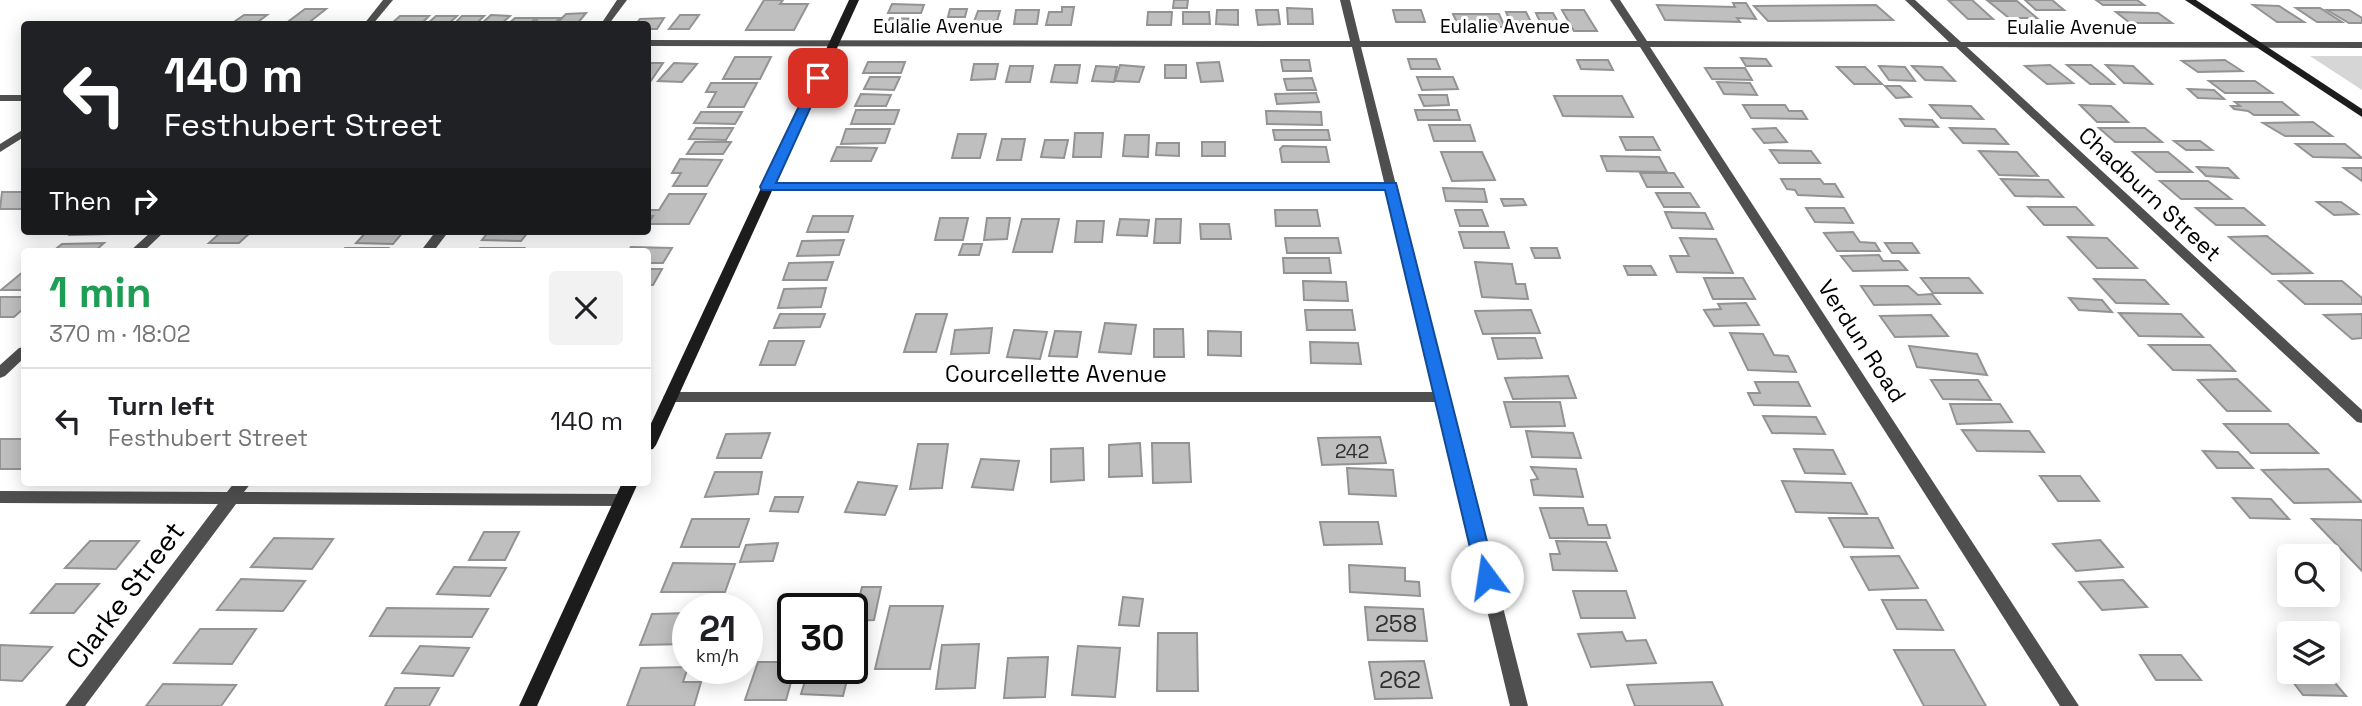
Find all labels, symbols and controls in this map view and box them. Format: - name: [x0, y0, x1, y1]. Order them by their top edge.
- street label: Eulalie Avenue: [873, 14, 1003, 39]
- street label: Eulalie Avenue: [1440, 14, 1570, 39]
- street label: Eulalie Avenue: [2007, 15, 2137, 40]
- text: 140 m: [164, 44, 303, 106]
- pin: [788, 48, 848, 108]
- icon: left: [49, 49, 140, 140]
- icon: arrive: [799, 59, 837, 97]
- text: Festhubert Street: [164, 105, 443, 145]
- street label: Chadburn Street: [2072, 120, 2228, 268]
- icon: right: [126, 182, 164, 220]
- text: Then: [49, 184, 112, 218]
- text: 1 min: [49, 266, 152, 319]
- button: close: [549, 271, 623, 345]
- street label: Verdun Road: [1811, 274, 1913, 408]
- text: 370 m · 18:02: [49, 319, 191, 349]
- street label: Courcellette Avenue: [945, 359, 1167, 389]
- text: Turn left: [108, 389, 215, 423]
- icon: left: [49, 402, 87, 440]
- text: 140 m: [550, 404, 623, 438]
- text: Festhubert Street: [108, 423, 308, 453]
- house number: 242: [1335, 439, 1369, 464]
- street label: Clarke Street: [58, 514, 192, 676]
- position arrow: [1450, 540, 1524, 614]
- map controls: [2277, 544, 2340, 684]
- button: search: [2277, 544, 2340, 607]
- speed limit sign: 30: [777, 593, 868, 684]
- text: 21: [699, 607, 736, 651]
- house number: 258: [1375, 609, 1417, 639]
- button: layers: [2277, 621, 2340, 684]
- text: km/h: [696, 644, 739, 667]
- house number: 262: [1379, 665, 1421, 695]

